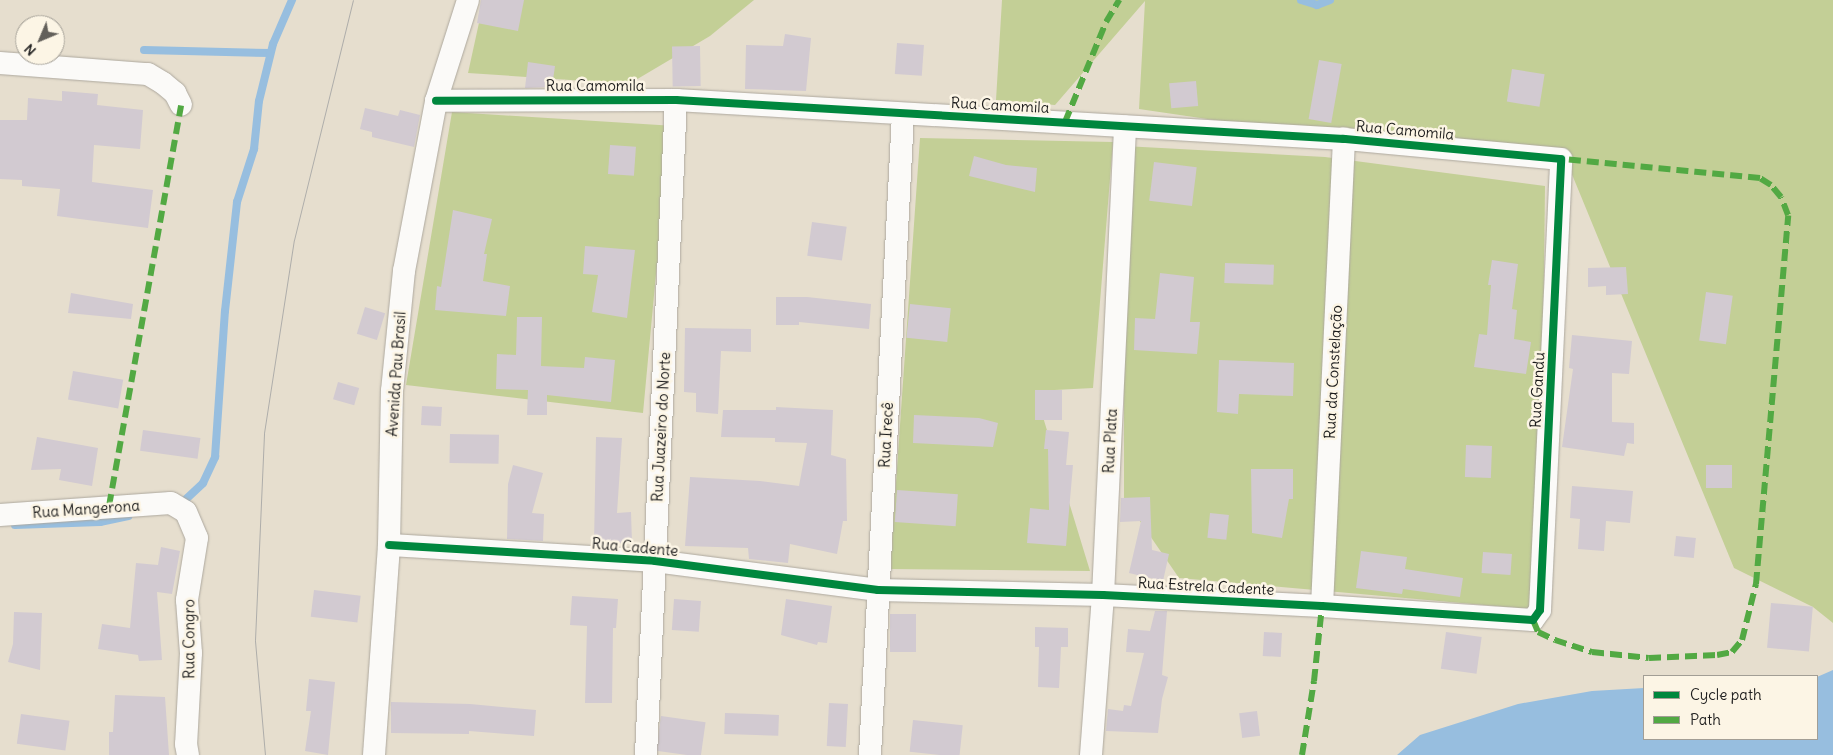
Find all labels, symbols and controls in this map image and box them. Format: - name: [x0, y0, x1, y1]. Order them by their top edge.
- north arrow: [15, 15, 65, 65]
- text: N: [20, 40, 40, 60]
- street label: Rua Camomila: [546, 77, 644, 95]
- street label: Rua Camomila: [950, 93, 1050, 117]
- street label: Rua Camomila: [1355, 117, 1455, 143]
- street label: Rua da Constelação: [1321, 305, 1345, 439]
- street label: Avenida Pau Brasil: [383, 311, 409, 437]
- street label: Rua Juazeiro do Norte: [648, 352, 674, 502]
- street label: Rua Gandu: [1526, 352, 1548, 428]
- street label: Rua Irecê: [875, 402, 897, 468]
- street label: Rua Plata: [1099, 408, 1121, 474]
- street label: Rua Mangerona: [32, 496, 140, 522]
- street label: Rua Cadente: [591, 534, 679, 560]
- street label: Rua Estrela Cadente: [1137, 573, 1275, 599]
- street label: Rua Congro: [180, 599, 198, 679]
- legend: [1643, 675, 1818, 740]
- text: Cycle path: [1690, 685, 1762, 704]
- text: Path: [1690, 710, 1721, 729]

